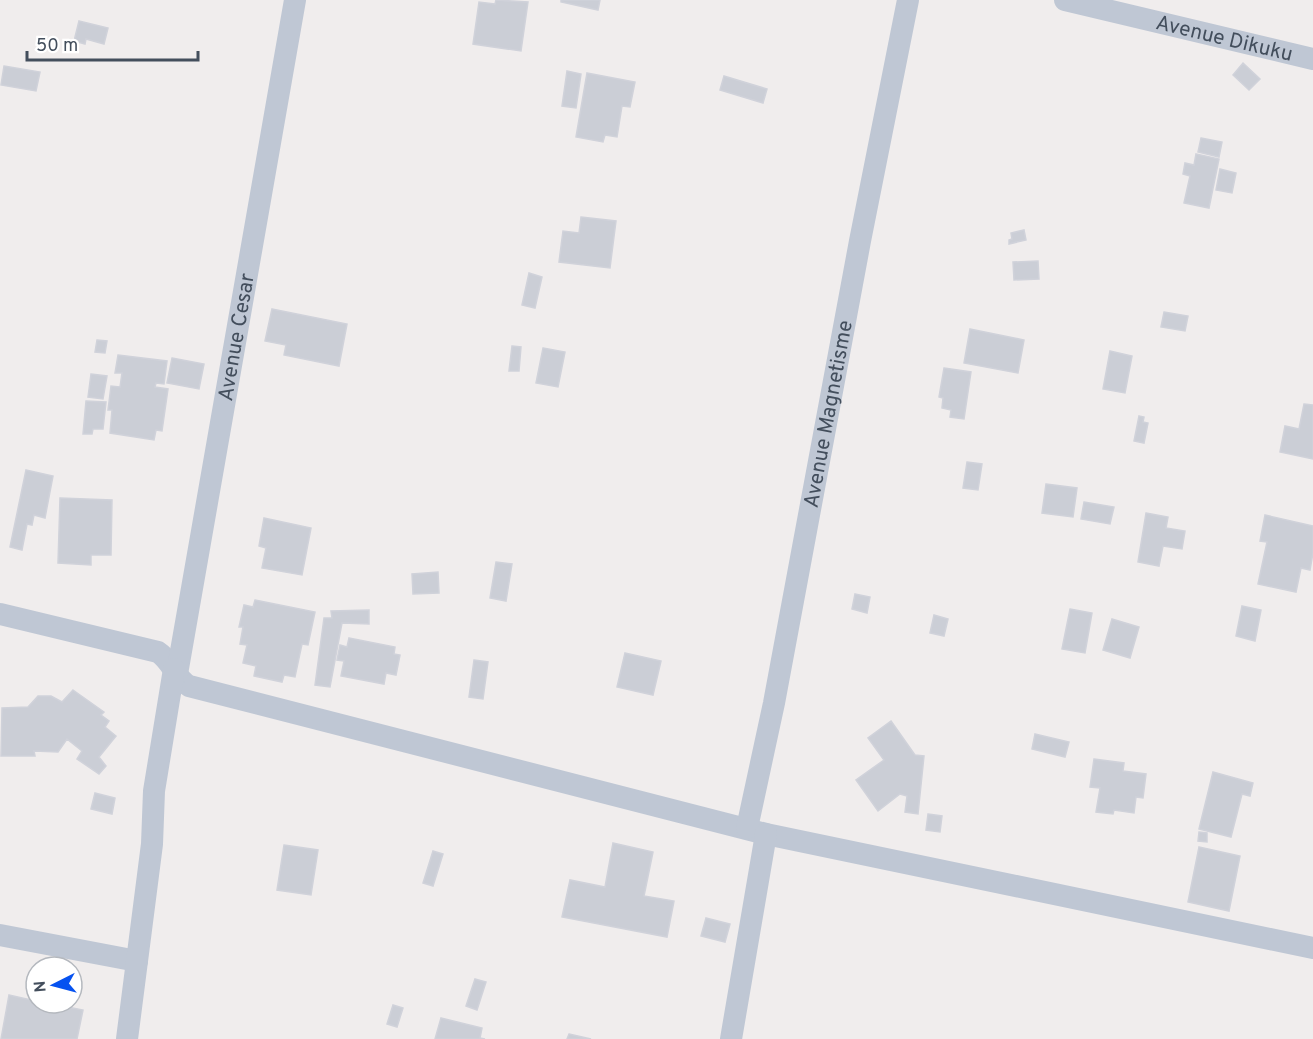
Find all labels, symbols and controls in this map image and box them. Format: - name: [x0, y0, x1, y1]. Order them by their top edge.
- street label: Avenue Dikuku: [1153, 10, 1296, 69]
- scale bar: [27, 24, 198, 62]
- text: 50 m: [36, 35, 78, 58]
- street label: Avenue Cesar: [213, 271, 262, 403]
- street label: Avenue Magnetisme: [799, 318, 860, 510]
- north arrow: [24, 955, 84, 1015]
- text: N: [31, 980, 52, 993]

